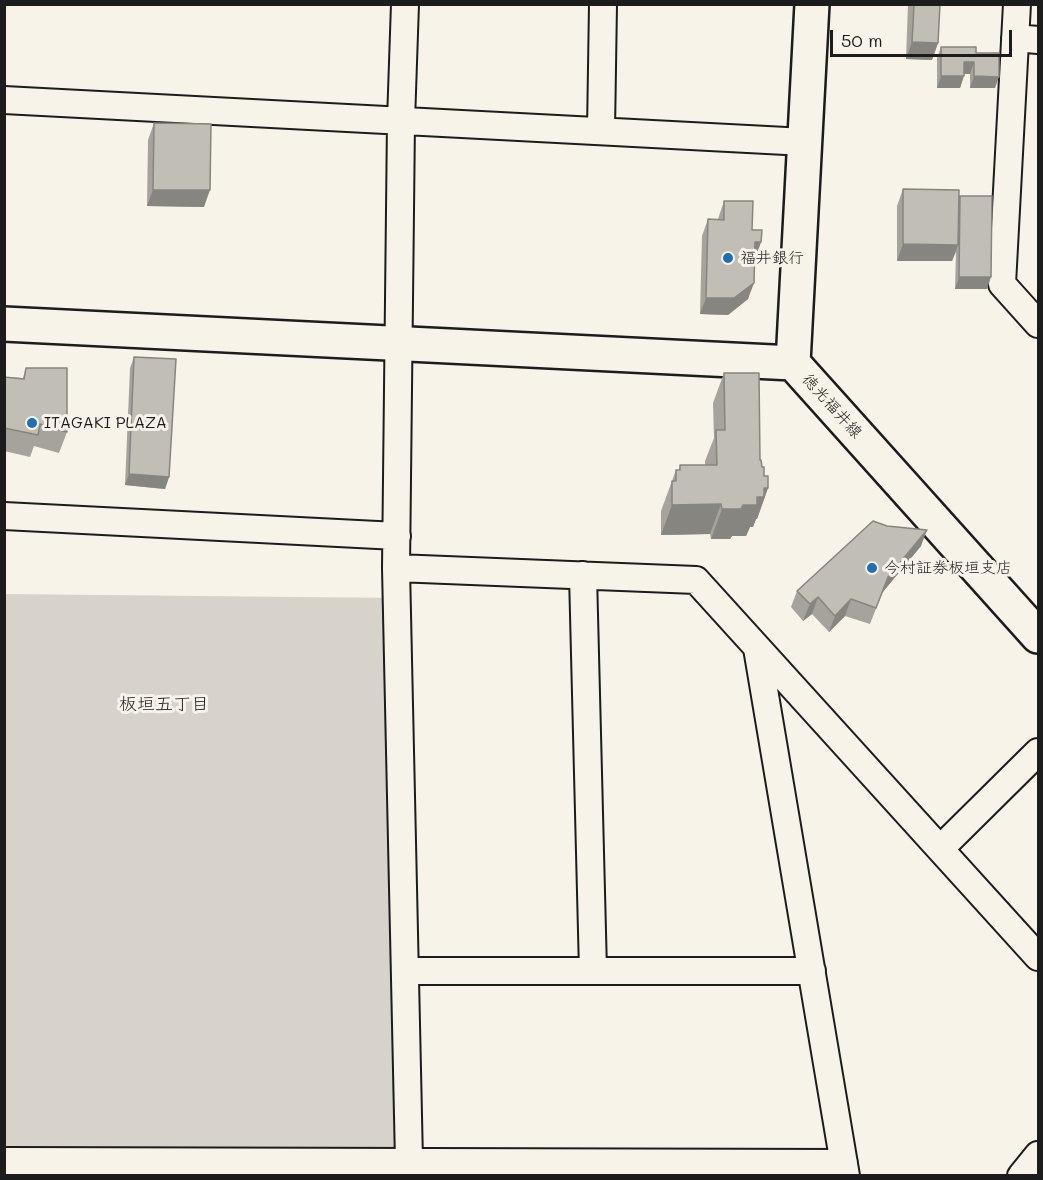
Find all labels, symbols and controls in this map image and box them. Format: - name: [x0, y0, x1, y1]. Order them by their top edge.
- scale bar: [833, 18, 1014, 56]
- text: 50 m: [841, 28, 883, 52]
- place label: 福井銀行: [740, 248, 804, 268]
- marker: 福井銀行: [721, 251, 735, 265]
- street label: 徳光福井線: [798, 370, 866, 442]
- place label: ITAGAKI PLAZA: [44, 413, 167, 433]
- marker: ITAGAKI PLAZA: [25, 416, 39, 430]
- place label: 今村証券板垣支店: [884, 558, 1012, 578]
- marker: 今村証券板垣支店: [865, 561, 879, 575]
- district label: 板垣五丁目: [119, 693, 209, 715]

